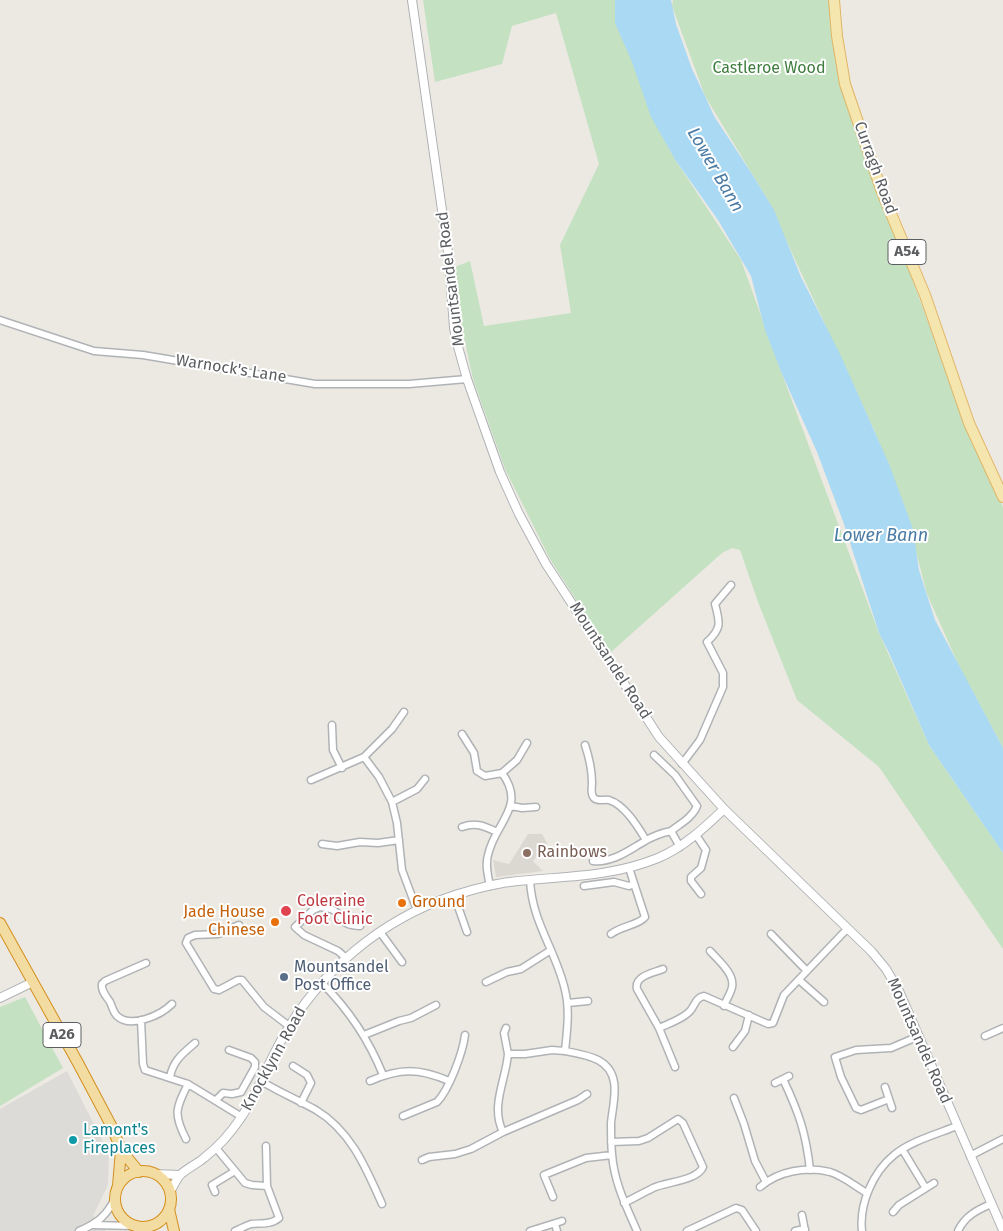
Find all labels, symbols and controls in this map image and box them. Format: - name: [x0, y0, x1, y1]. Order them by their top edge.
- park label: Castleroe Wood: [712, 59, 826, 79]
- street label: Curragh Road: [849, 119, 901, 217]
- water label: Lower Bann: [682, 124, 748, 216]
- street label: Mountsandel Road: [433, 210, 469, 348]
- road number: A54: [888, 240, 926, 264]
- street label: Warnock's Lane: [174, 351, 288, 387]
- water label: Lower Bann: [834, 525, 928, 547]
- street label: Mountsandel Road: [565, 599, 655, 723]
- place label: Rainbows: [537, 843, 607, 863]
- marker: Rainbows: [521, 847, 533, 859]
- place label: Coleraine Foot Clinic: [297, 892, 373, 930]
- place label: Ground: [412, 893, 465, 913]
- marker: Ground: [396, 897, 408, 909]
- place label: Jade House Chinese: [183, 903, 265, 941]
- marker: Coleraine Foot Clinic: [279, 904, 293, 918]
- marker: Jade House Chinese: [269, 916, 281, 928]
- place label: Mountsandel Post Office: [294, 958, 389, 996]
- marker: Mountsandel Post Office: [278, 971, 290, 983]
- street label: Mountsandel Road: [883, 975, 955, 1107]
- street label: Knocklynn Road: [237, 1003, 311, 1115]
- road number: A26: [43, 1022, 81, 1048]
- place label: Lamont's Fireplaces: [83, 1121, 156, 1159]
- marker: Lamont's Fireplaces: [67, 1134, 79, 1146]

